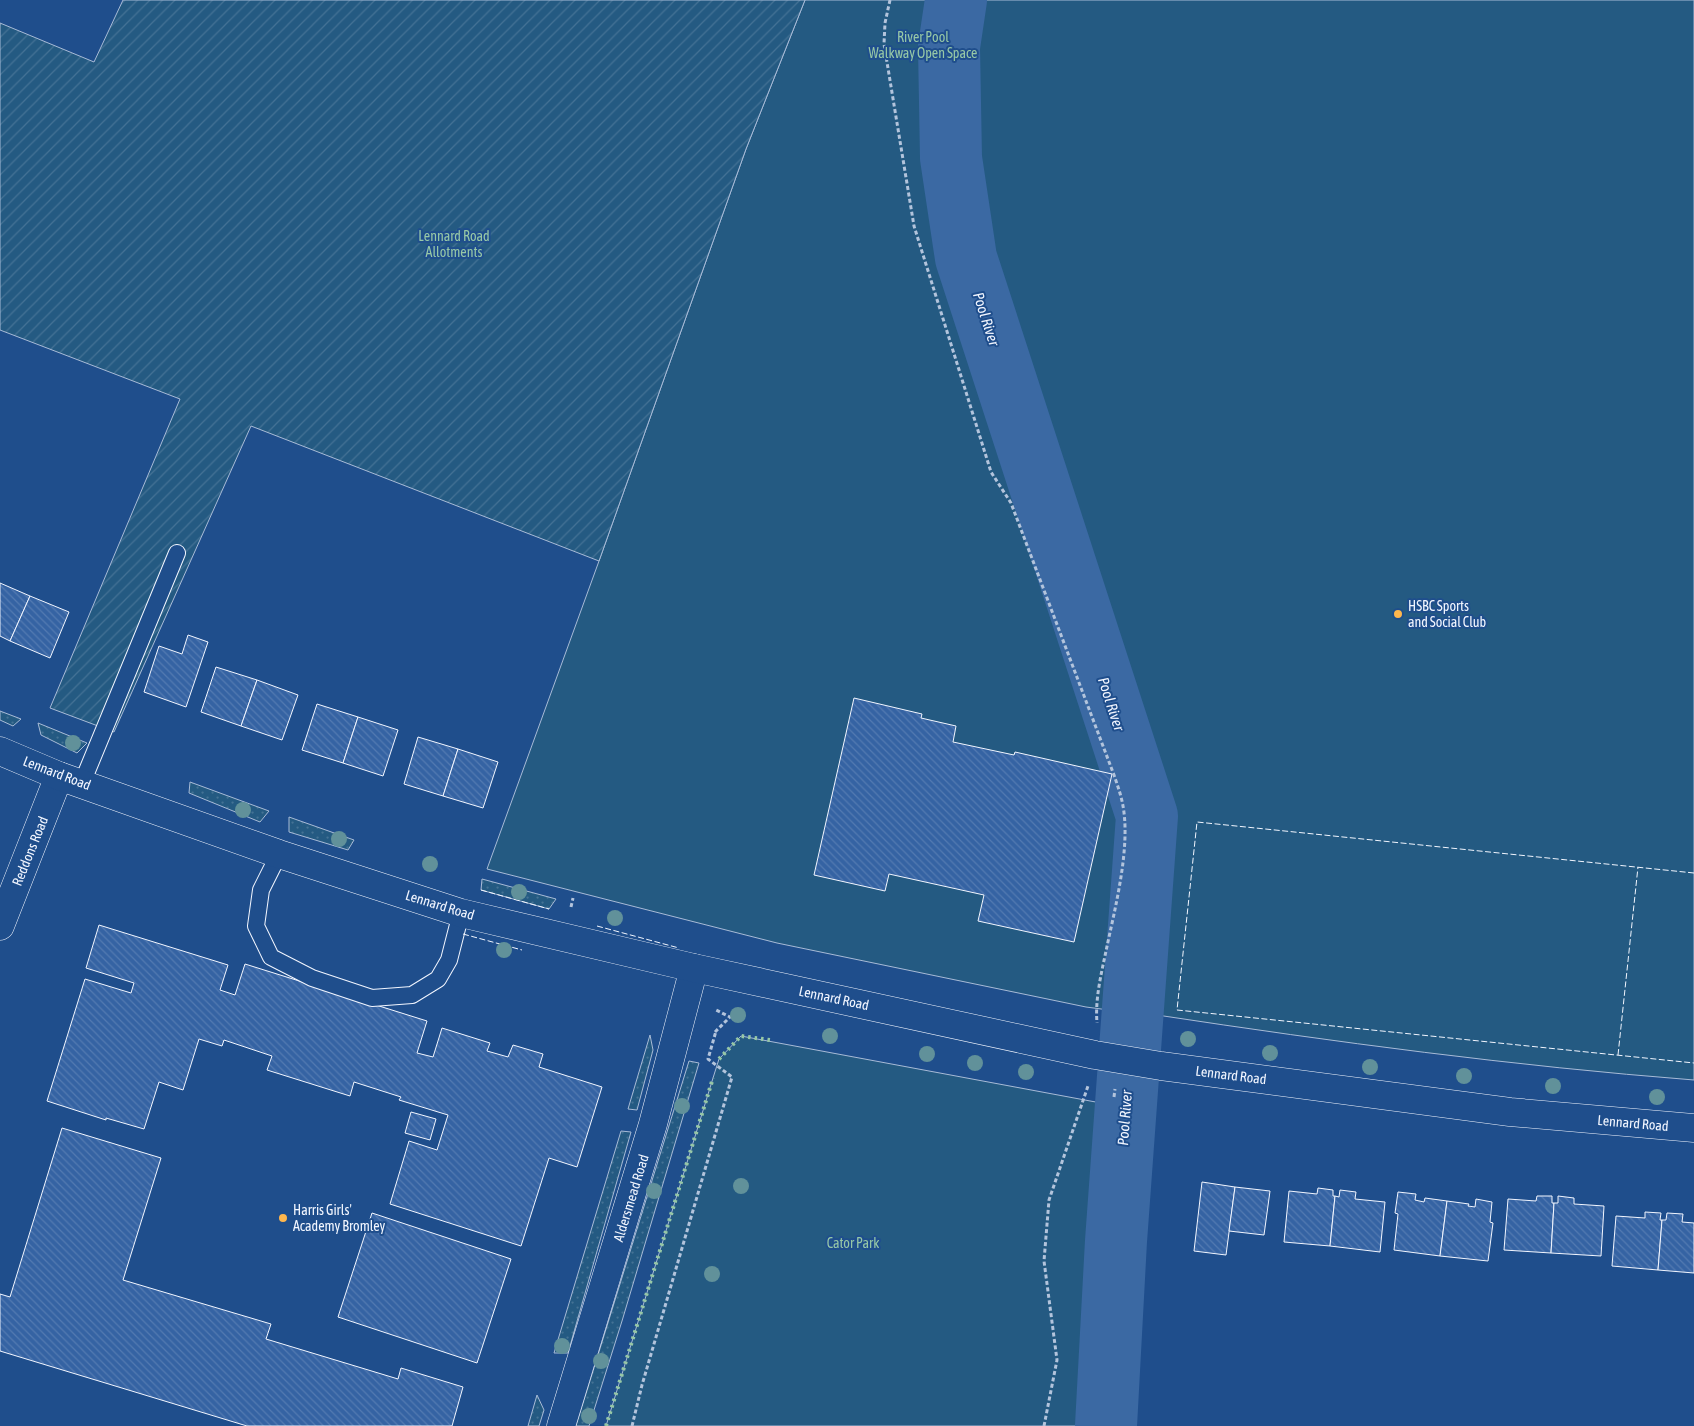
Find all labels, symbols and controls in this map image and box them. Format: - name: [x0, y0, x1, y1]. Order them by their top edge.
- park label: River Pool Walkway Open Space: [869, 29, 977, 61]
- park label: Lennard Road Allotments: [418, 228, 490, 260]
- water label: Pool River: [970, 290, 1003, 348]
- place label: HSBC Sports and Social Club: [1408, 598, 1487, 630]
- marker: HSBC Sports and Social Club: [1392, 608, 1404, 620]
- water label: Pool River: [1095, 675, 1128, 733]
- street label: Lennard Road: [21, 753, 93, 793]
- street label: Reddons Road: [9, 814, 51, 888]
- street label: Lennard Road: [404, 887, 476, 923]
- street label: Lennard Road: [797, 983, 871, 1013]
- street label: Lennard Road: [1195, 1063, 1267, 1087]
- water label: Pool River: [1114, 1089, 1135, 1146]
- street label: Lennard Road: [1597, 1112, 1669, 1134]
- street label: Aldersmead Road: [610, 1152, 652, 1244]
- place label: Harris Girls' Academy Bromley: [293, 1202, 386, 1234]
- marker: Harris Girls' Academy Bromley: [277, 1212, 289, 1224]
- park label: Cator Park: [827, 1235, 879, 1251]

